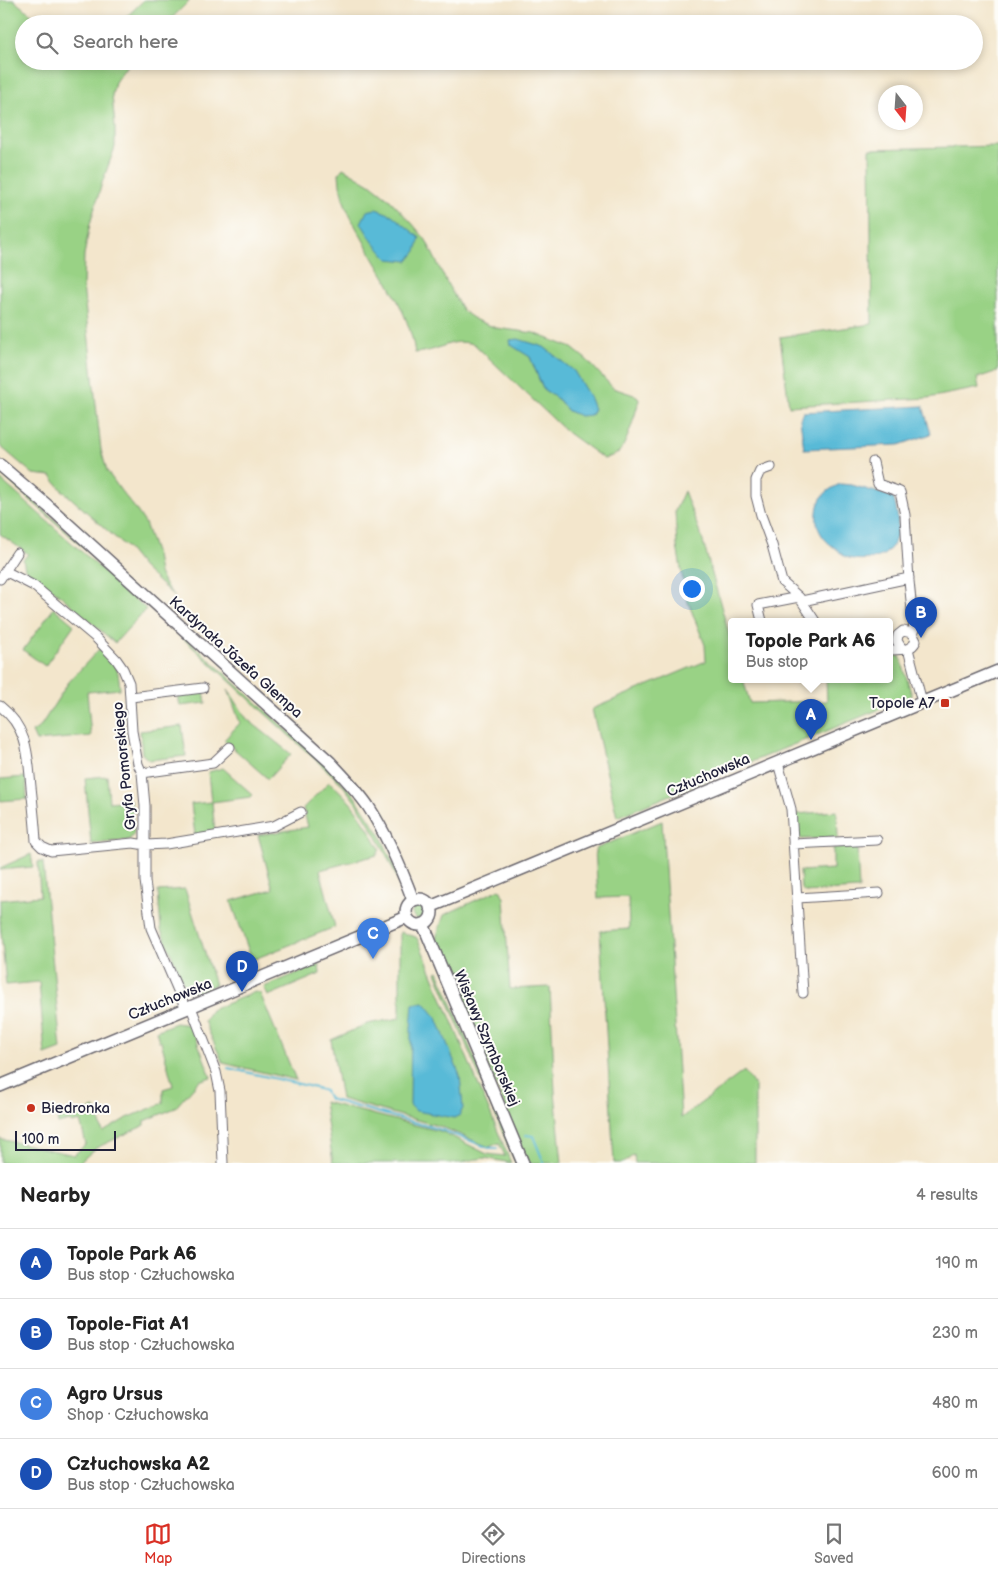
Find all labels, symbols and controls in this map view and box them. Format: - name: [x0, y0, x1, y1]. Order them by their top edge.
- search box: [15, 15, 983, 70]
- icon: search: [33, 29, 61, 57]
- text: Search here: [73, 31, 178, 54]
- north arrow: [878, 85, 923, 130]
- your location: [679, 576, 705, 602]
- street label: Kardynała Józefa Glempa: [165, 592, 306, 722]
- pin: B: [905, 597, 937, 638]
- popup: [728, 618, 893, 683]
- text: Topole Park A6: [746, 630, 875, 653]
- text: Bus stop: [746, 653, 808, 672]
- place label: Topole A7: [869, 694, 936, 713]
- marker: Topole A7: [939, 697, 951, 709]
- pin: A: [795, 699, 827, 740]
- street label: Gryfa Pomorskiego: [108, 701, 141, 831]
- street label: Człuchowska: [664, 749, 753, 802]
- pin: C: [357, 918, 389, 959]
- pin: D: [226, 951, 258, 992]
- street label: Wisławy Szymborskiej: [449, 967, 524, 1109]
- street label: Człuchowska: [126, 974, 215, 1025]
- place label: Biedronka: [41, 1099, 110, 1118]
- marker: Biedronka: [25, 1102, 37, 1114]
- scale bar: [15, 1128, 116, 1151]
- text: 100 m: [22, 1131, 59, 1148]
- text: Nearby: [20, 1183, 90, 1208]
- text: 4 results: [916, 1186, 978, 1205]
- text: Topole Park A6: [67, 1243, 197, 1266]
- text: A: [31, 1254, 41, 1273]
- text: 190 m: [936, 1254, 978, 1273]
- text: Bus stop · Człuchowska: [67, 1266, 235, 1285]
- text: Topole-Fiat A1: [67, 1313, 189, 1336]
- text: B: [30, 1324, 42, 1343]
- text: 230 m: [932, 1324, 978, 1343]
- text: Bus stop · Człuchowska: [67, 1336, 235, 1355]
- text: Agro Ursus: [67, 1383, 163, 1406]
- text: C: [30, 1394, 42, 1413]
- text: 480 m: [932, 1394, 978, 1413]
- text: Shop · Człuchowska: [67, 1406, 209, 1425]
- text: Człuchowska A2: [67, 1453, 210, 1476]
- text: D: [30, 1464, 42, 1483]
- text: 600 m: [932, 1464, 978, 1483]
- text: Bus stop · Człuchowska: [67, 1476, 235, 1495]
- tab: Map: [144, 1520, 173, 1567]
- tab: Directions: [461, 1520, 526, 1567]
- tab: Saved: [814, 1520, 854, 1567]

